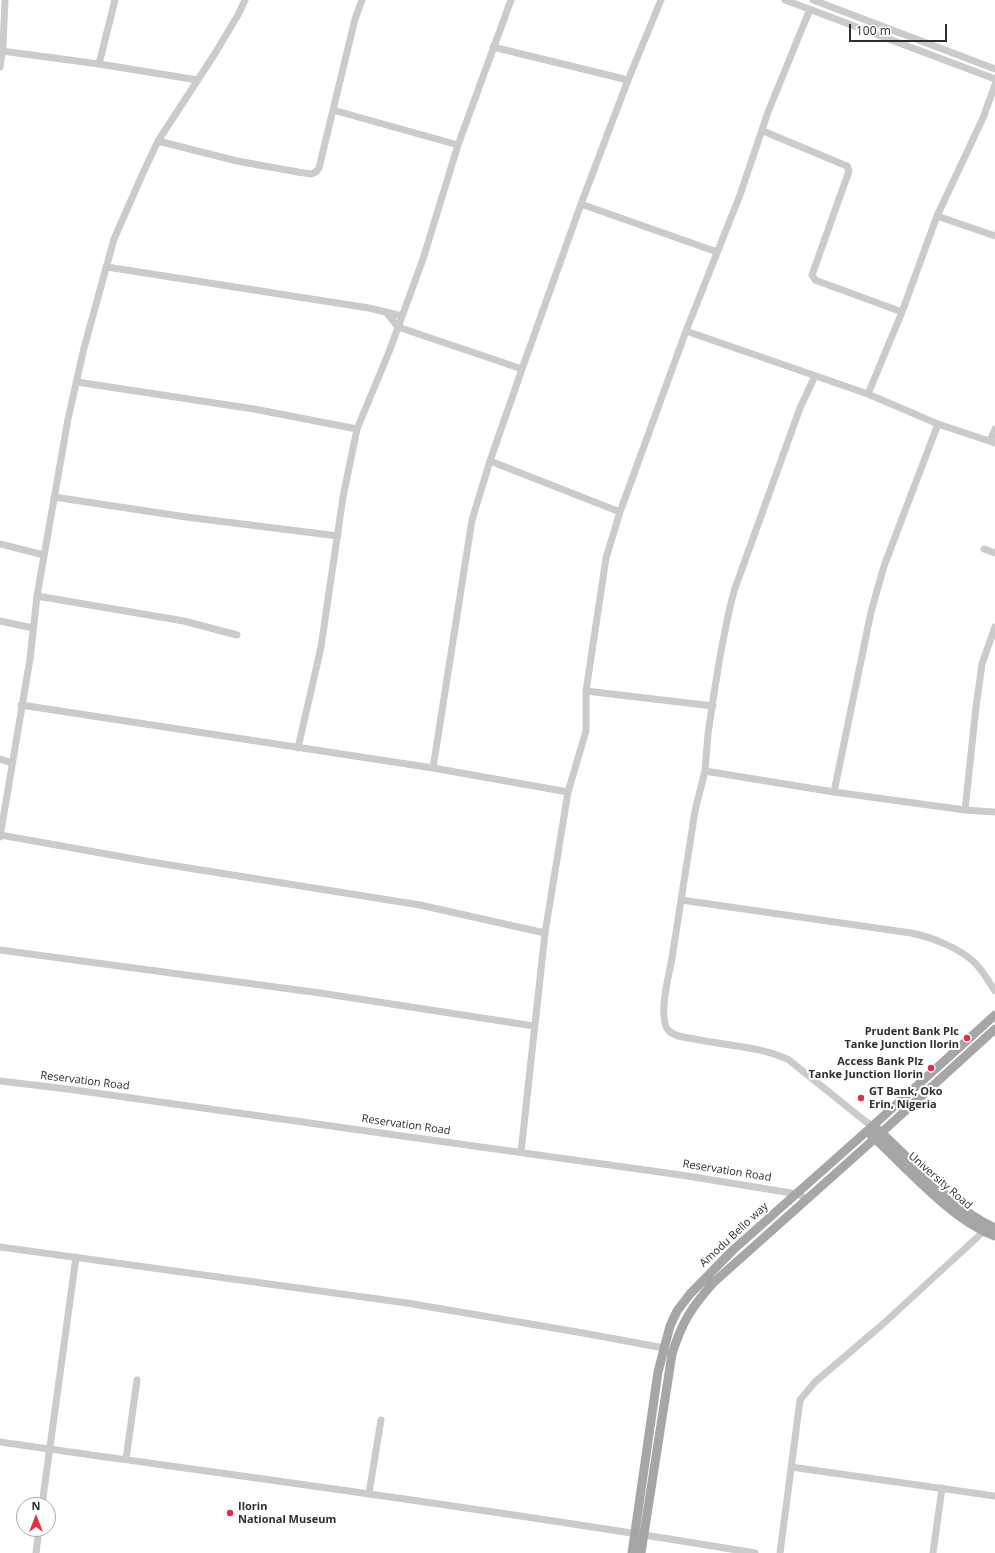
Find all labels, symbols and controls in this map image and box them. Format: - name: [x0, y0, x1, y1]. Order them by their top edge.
- scale bar: [851, 16, 949, 42]
- text: 100 m: [856, 22, 891, 39]
- place label: Prudent Bank Plc Tanke Junction Ilorin: [844, 1025, 959, 1051]
- marker: Prudent Bank Plc Tanke Junction Ilorin: [962, 1033, 972, 1043]
- place label: Access Bank Plz Tanke Junction Ilorin: [808, 1055, 923, 1081]
- marker: Access Bank Plz Tanke Junction Ilorin: [926, 1063, 936, 1073]
- street label: Reservation Road: [40, 1069, 130, 1093]
- place label: GT Bank, Oko Erin, Nigeria: [869, 1085, 943, 1111]
- marker: GT Bank, Oko Erin, Nigeria: [856, 1093, 866, 1103]
- street label: Reservation Road: [361, 1112, 451, 1138]
- street label: University Road: [905, 1150, 975, 1212]
- street label: Reservation Road: [682, 1157, 772, 1185]
- street label: Amodu Bello way: [697, 1200, 771, 1270]
- north arrow: [16, 1497, 56, 1537]
- text: N: [32, 1498, 40, 1513]
- place label: Ilorin National Museum: [238, 1500, 336, 1526]
- marker: Ilorin National Museum: [225, 1508, 235, 1518]

